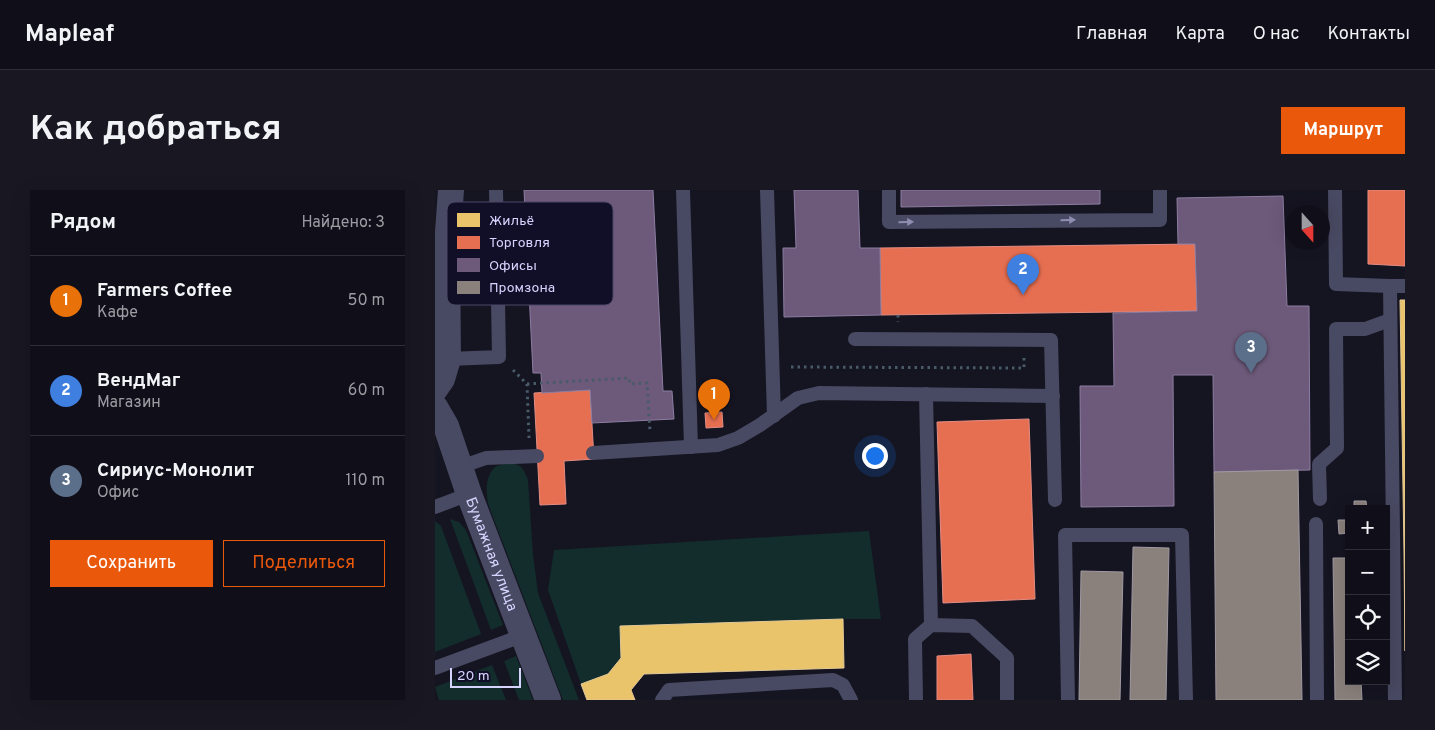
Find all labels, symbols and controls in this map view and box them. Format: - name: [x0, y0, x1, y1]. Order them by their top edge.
- text: Mapleaf: [25, 20, 114, 50]
- text: Главная: [1076, 23, 1147, 46]
- text: Карта: [1175, 23, 1225, 46]
- text: О нас: [1253, 23, 1299, 46]
- text: Контакты: [1327, 23, 1410, 46]
- button: Маршрут: [1281, 107, 1405, 154]
- text: Как добраться: [30, 108, 282, 152]
- legend: [447, 202, 613, 305]
- north arrow: [1285, 205, 1330, 250]
- text: Рядом: [50, 209, 116, 236]
- text: Найдено: 3: [301, 213, 385, 233]
- text: Жильё: [489, 213, 534, 230]
- one-way arrow: [1060, 216, 1076, 224]
- one-way arrow: [898, 218, 914, 226]
- text: Торговля: [489, 235, 550, 252]
- pin: 2: [1007, 254, 1039, 295]
- text: Офисы: [489, 258, 537, 275]
- text: Farmers Coffee: [97, 279, 232, 303]
- text: Промзона: [489, 280, 555, 297]
- text: 1: [63, 291, 69, 311]
- text: 50 m: [348, 291, 385, 311]
- text: Кафе: [97, 303, 138, 323]
- pin: 3: [1235, 332, 1267, 373]
- text: ВендМаг: [97, 369, 180, 393]
- pin: 1: [698, 379, 730, 420]
- text: 2: [61, 381, 71, 401]
- text: 60 m: [348, 381, 385, 401]
- text: Магазин: [97, 393, 161, 413]
- your location: [862, 443, 888, 469]
- text: Сириус-Монолит: [97, 459, 254, 483]
- text: 3: [61, 471, 71, 491]
- text: 110 m: [345, 471, 385, 491]
- text: Офис: [97, 483, 139, 503]
- street label: Бумажная улица: [460, 495, 521, 614]
- map controls: [1345, 505, 1390, 685]
- button: +: [1345, 505, 1390, 550]
- button: Сохранить: [50, 540, 213, 587]
- button: Поделиться: [223, 540, 385, 587]
- button: −: [1345, 550, 1390, 595]
- button: locate: [1345, 595, 1390, 640]
- button: layers: [1345, 640, 1390, 685]
- scale bar: [450, 665, 521, 688]
- text: 20 m: [457, 668, 490, 685]

